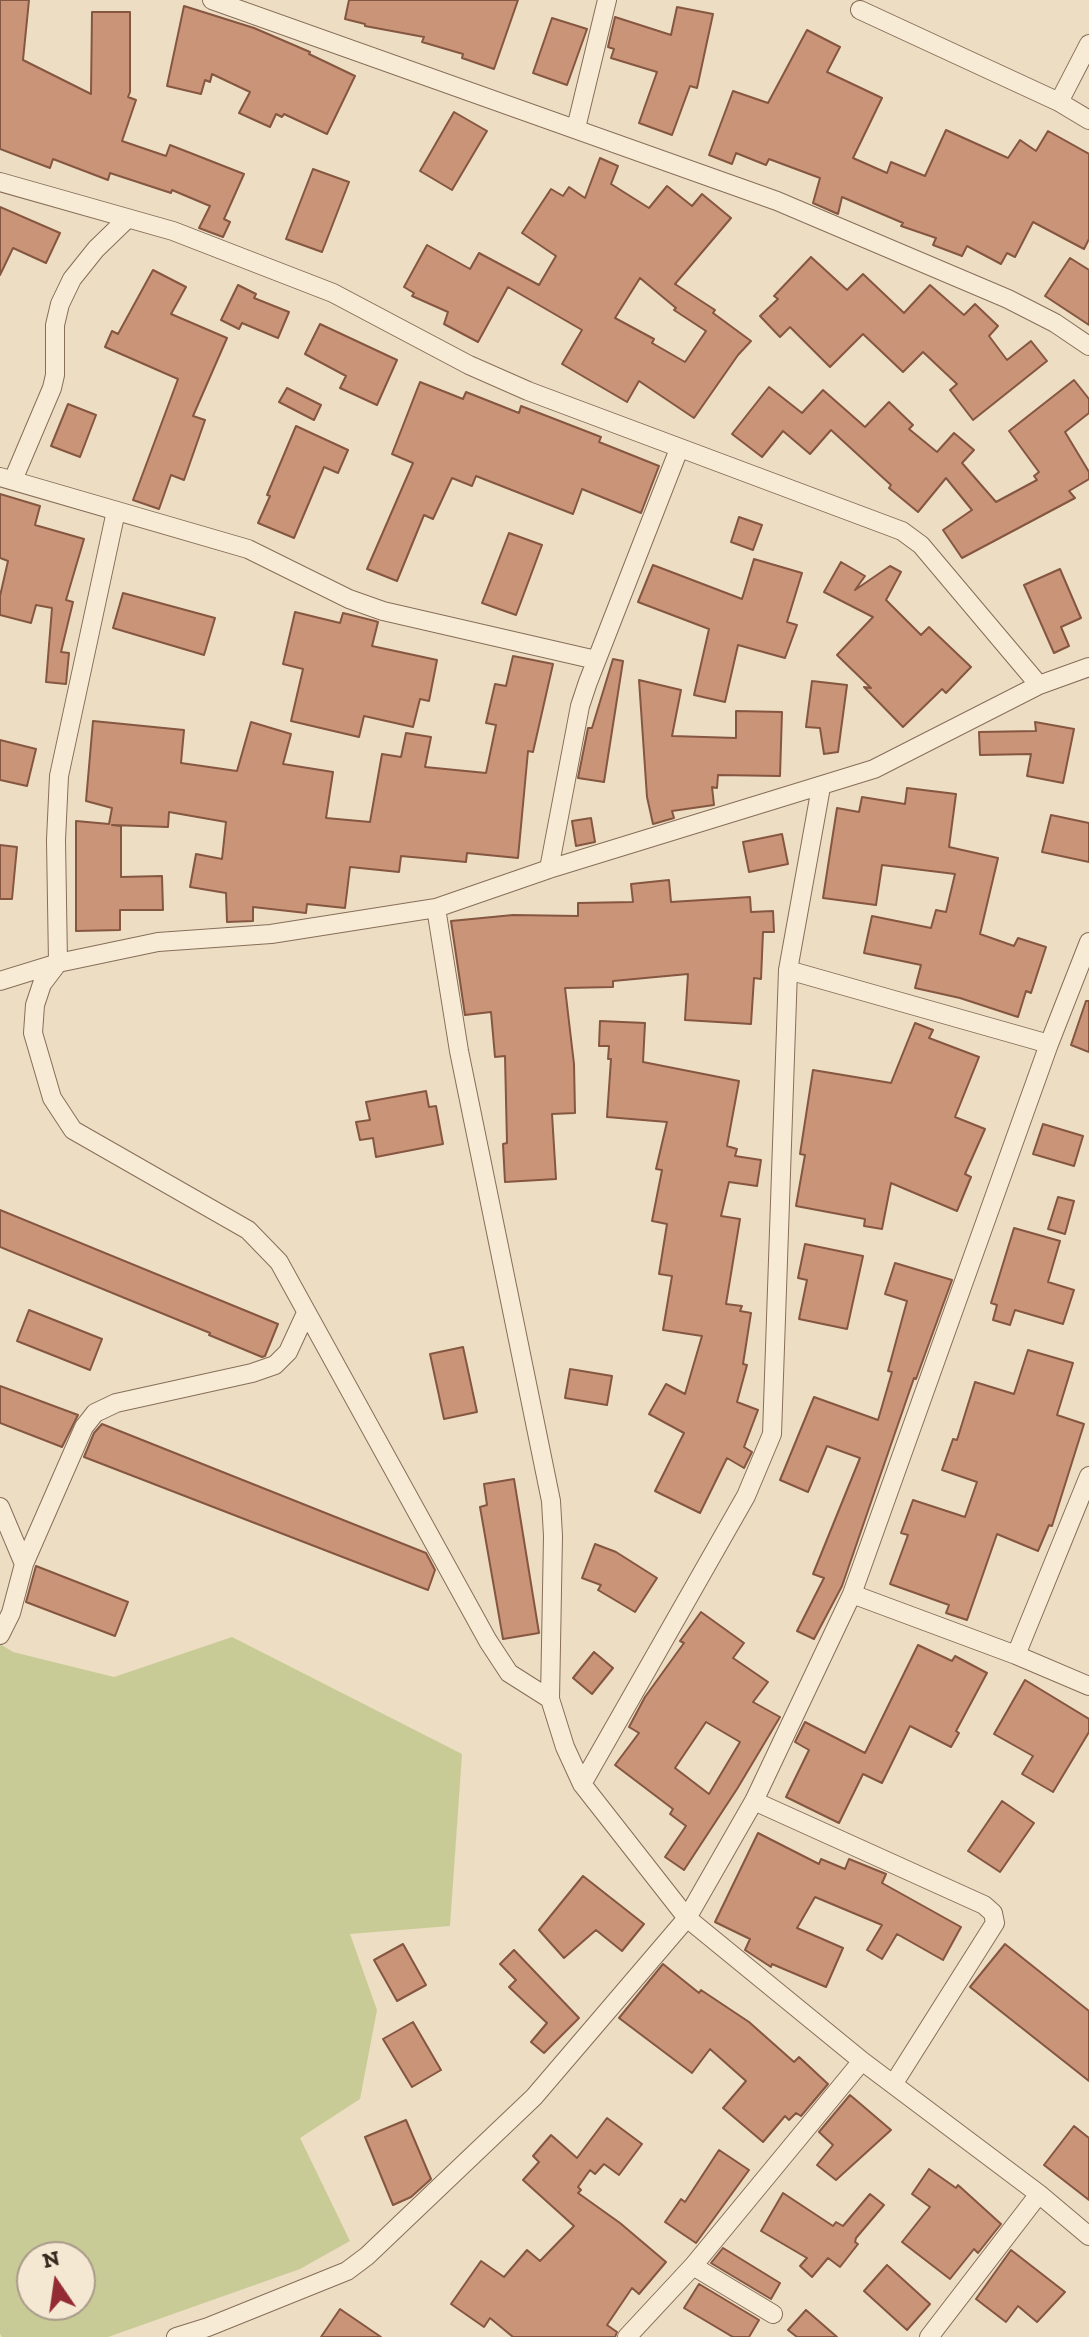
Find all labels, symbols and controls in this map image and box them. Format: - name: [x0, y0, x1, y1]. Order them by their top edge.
- north arrow: [16, 2241, 96, 2321]
- text: N: [40, 2244, 62, 2274]

